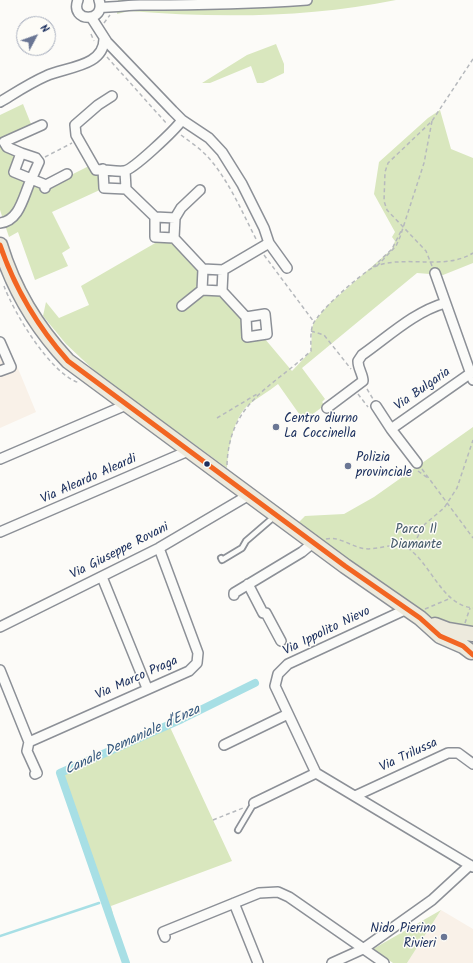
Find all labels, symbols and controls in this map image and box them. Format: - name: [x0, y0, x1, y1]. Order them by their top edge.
- north arrow: [16, 16, 56, 56]
- text: N: [35, 20, 53, 37]
- street label: Via Bulgaria: [392, 365, 454, 415]
- place label: Centro diurno La Coccinella: [284, 412, 358, 443]
- marker: Centro diurno La Coccinella: [271, 422, 281, 432]
- place label: Polizia provinciale: [356, 451, 412, 482]
- street label: Via Aleardo Aleardi: [39, 452, 139, 508]
- unlabelled marker: [202, 459, 212, 469]
- marker: Polizia provinciale: [343, 461, 353, 471]
- street label: Via Giuseppe Rovani: [68, 520, 172, 584]
- park label: Parco Il Diamante: [390, 523, 442, 554]
- street label: Via Ippolito Nievo: [281, 604, 373, 660]
- street label: Via Marco Praga: [93, 654, 181, 704]
- water label: Canale Demaniale d'Enza: [63, 702, 203, 780]
- street label: Via Trilussa: [377, 736, 441, 776]
- place label: Nido Pierino Rivieri: [370, 922, 436, 953]
- marker: Nido Pierino Rivieri: [439, 932, 449, 942]

